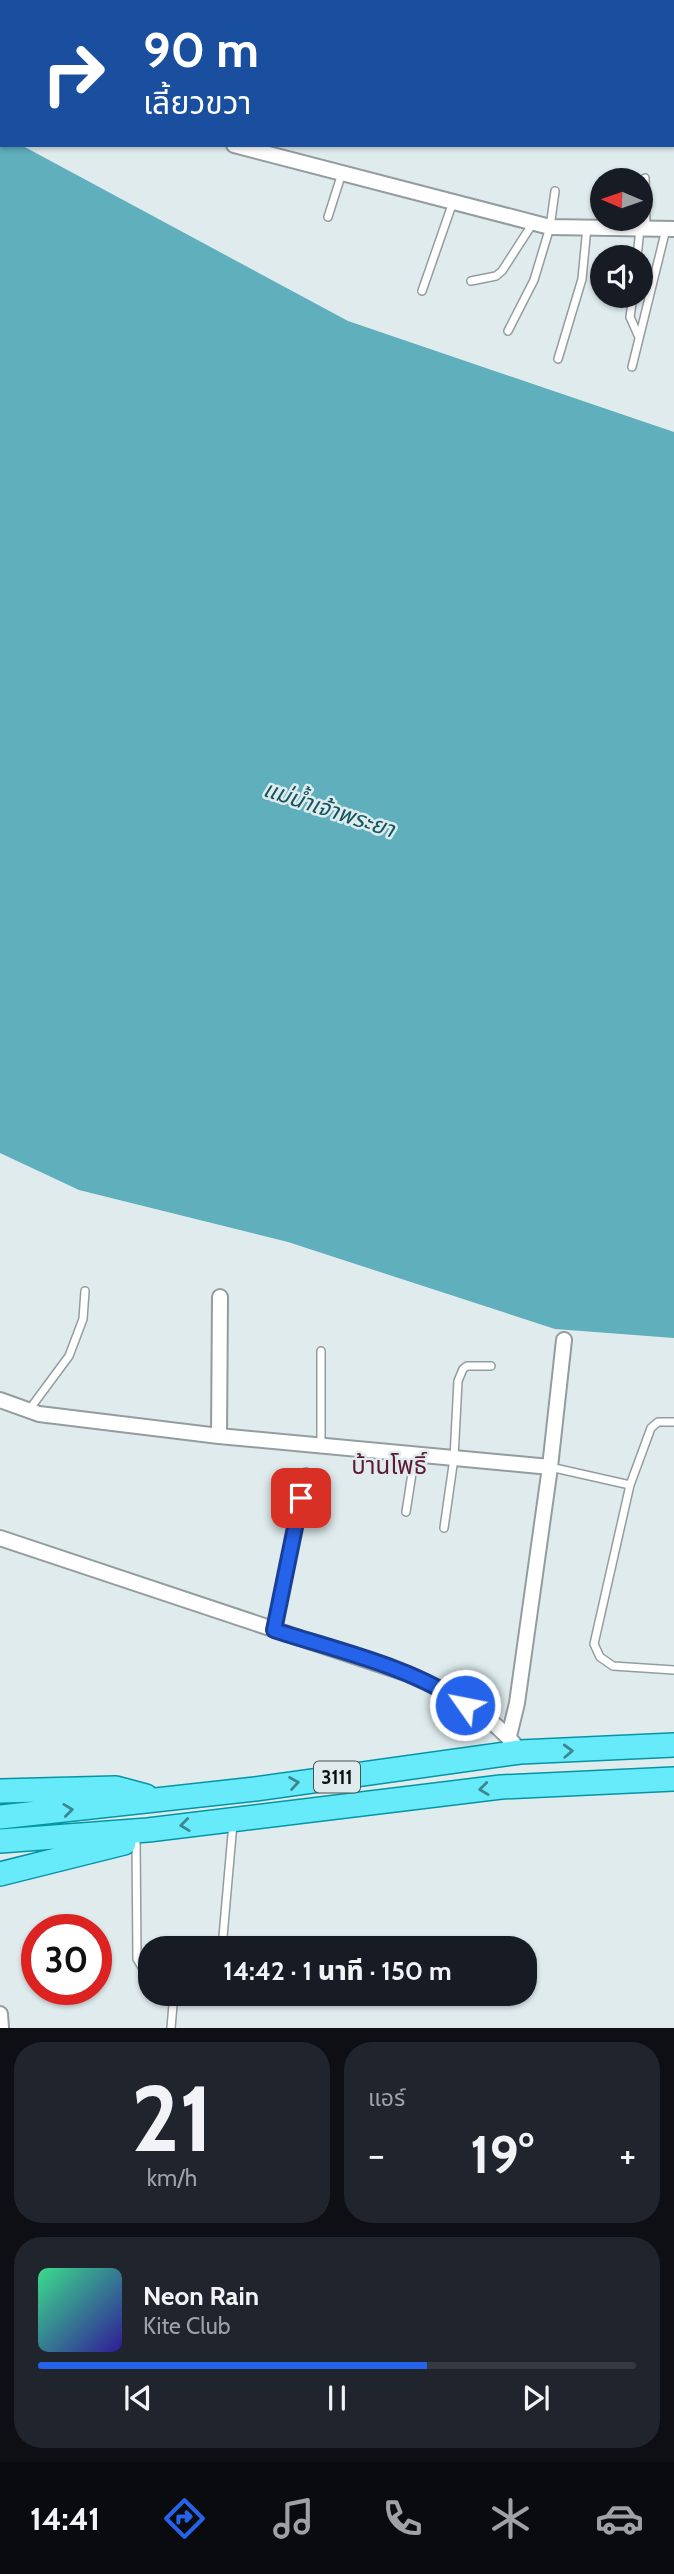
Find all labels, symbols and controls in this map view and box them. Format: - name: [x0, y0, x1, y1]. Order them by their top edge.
- text: 90 m: [143, 20, 259, 79]
- icon: right: [28, 28, 119, 119]
- text: เลี้ยวขวา: [143, 83, 251, 122]
- north arrow: [590, 168, 653, 231]
- map controls: [590, 168, 653, 308]
- button: sound: [590, 245, 653, 308]
- water label: แม่น้ำเจ้าพระยา: [260, 773, 400, 844]
- district label: บ้านโพธิ์: [351, 1451, 427, 1480]
- pin: [271, 1468, 331, 1528]
- icon: arrive: [282, 1479, 320, 1517]
- position arrow: [428, 1668, 502, 1742]
- one-way arrow: [563, 1743, 574, 1758]
- road number: 3111: [314, 1762, 360, 1792]
- one-way arrow: [288, 1776, 300, 1791]
- one-way arrow: [478, 1782, 489, 1797]
- one-way arrow: [63, 1803, 74, 1818]
- one-way arrow: [179, 1818, 191, 1833]
- speed limit sign: 30: [21, 1914, 112, 2005]
- text: 14:42 · 1 นาที · 150 m: [223, 1955, 452, 1987]
- text: 21: [131, 2063, 213, 2174]
- text: แอร์: [368, 2084, 405, 2112]
- text: 19°: [470, 2123, 534, 2186]
- text: −: [368, 2131, 385, 2178]
- text: +: [619, 2131, 636, 2178]
- text: km/h: [147, 2164, 197, 2192]
- text: Neon Rain: [143, 2280, 259, 2312]
- text: Kite Club: [143, 2312, 230, 2340]
- icon: previous: [119, 2379, 157, 2417]
- icon: pause: [318, 2379, 356, 2417]
- icon: next: [517, 2379, 555, 2417]
- icon: directions: [160, 2494, 209, 2543]
- icon: music: [269, 2494, 318, 2543]
- icon: phone: [378, 2494, 427, 2543]
- icon: climate: [486, 2494, 535, 2543]
- icon: car: [595, 2494, 644, 2543]
- text: 14:41: [30, 2499, 100, 2538]

